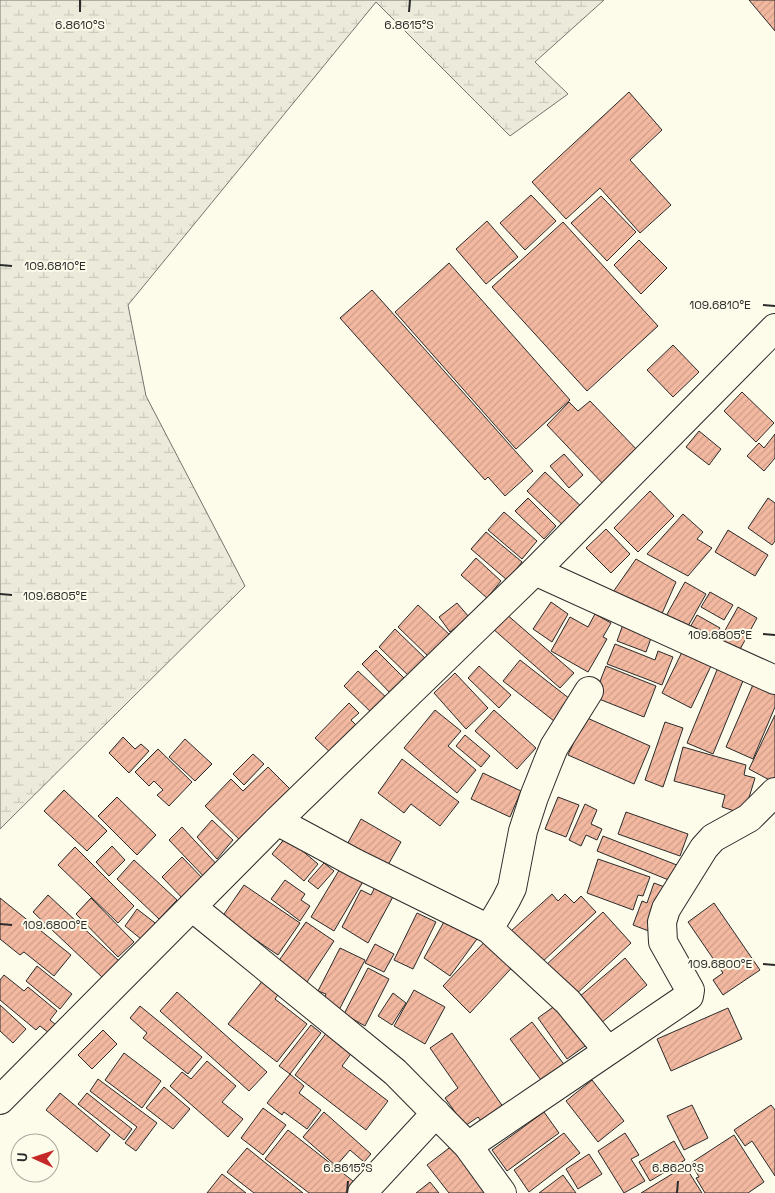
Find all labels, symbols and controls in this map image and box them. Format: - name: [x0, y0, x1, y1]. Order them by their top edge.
- text: 6.8610°S: [55, 17, 105, 33]
- text: 6.8615°S: [384, 17, 434, 33]
- text: 109.6810°E: [24, 258, 86, 274]
- text: 109.6810°E: [689, 297, 751, 313]
- text: 109.6805°E: [23, 588, 87, 604]
- text: 109.6805°E: [688, 627, 752, 643]
- text: 109.6800°E: [23, 917, 87, 933]
- text: 109.6800°E: [688, 956, 752, 972]
- north arrow: [10, 1133, 60, 1183]
- text: U: [13, 1152, 31, 1162]
- text: 6.8615°S: [323, 1160, 373, 1176]
- text: 6.8620°S: [652, 1160, 704, 1176]

